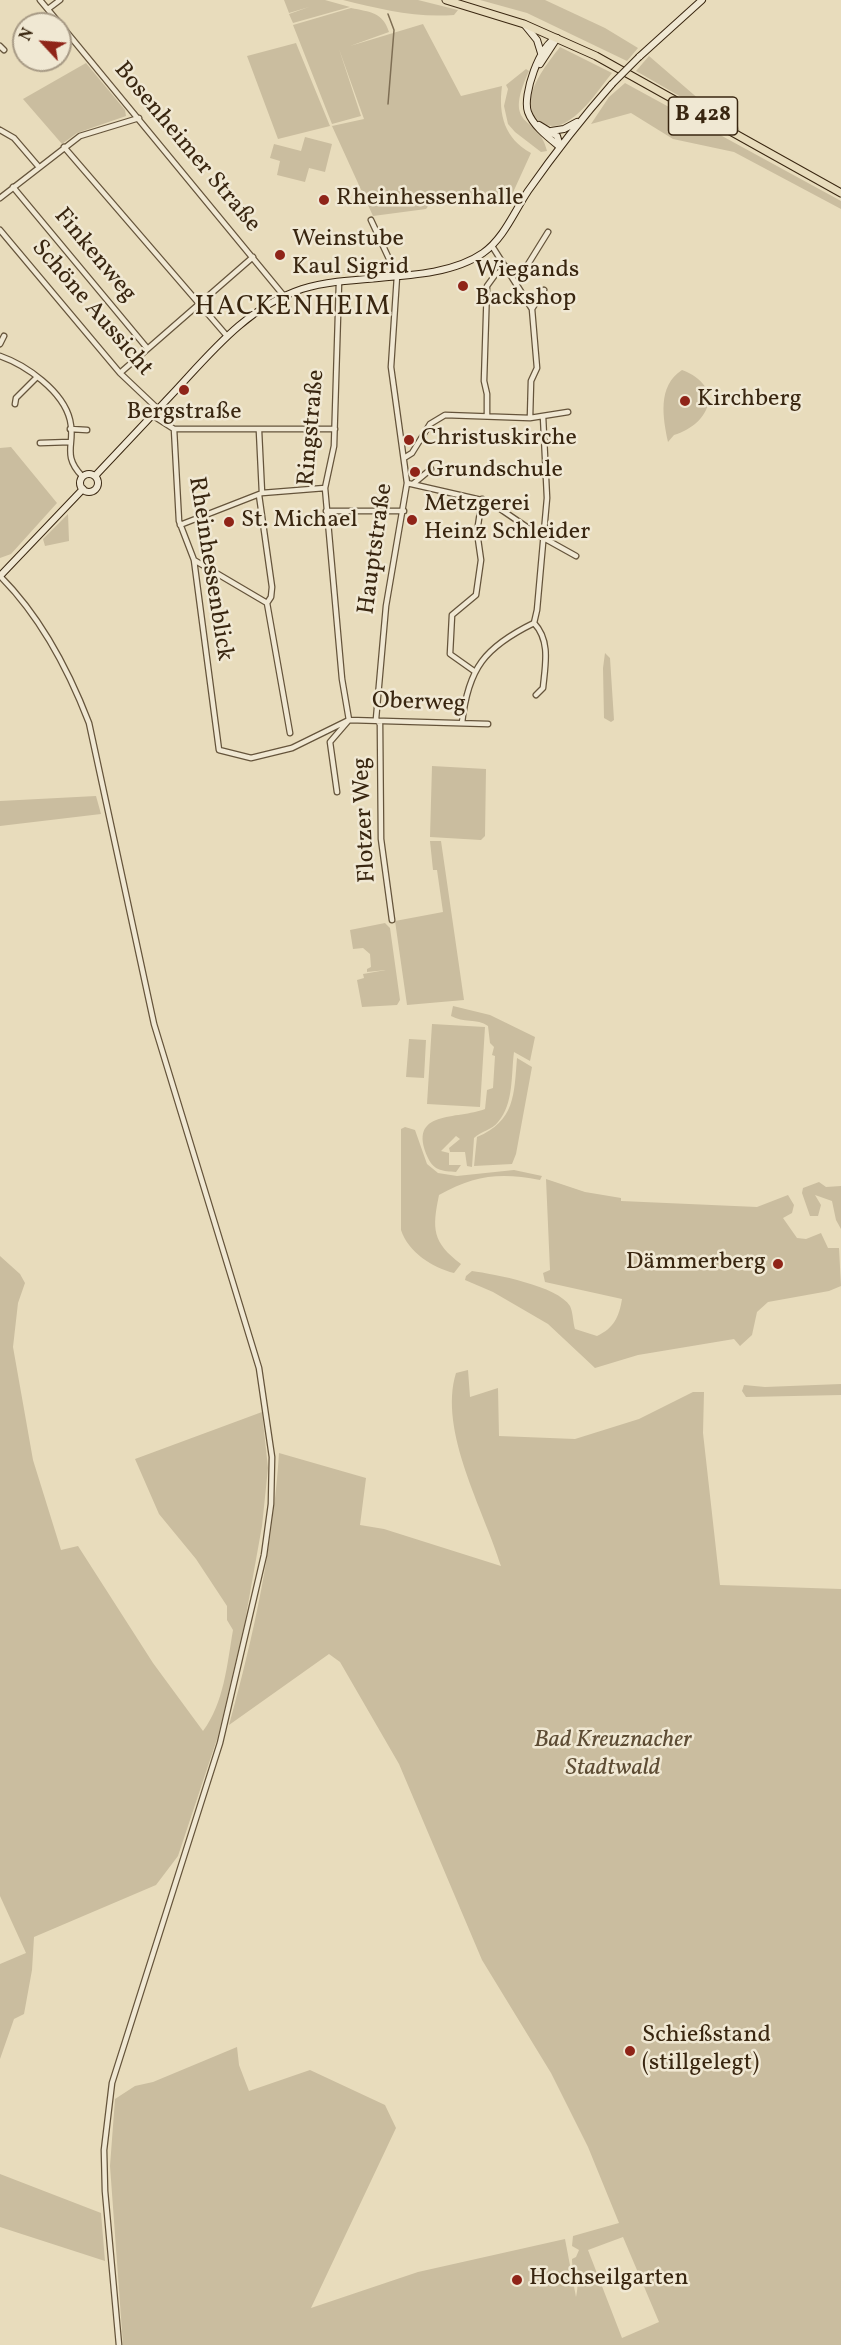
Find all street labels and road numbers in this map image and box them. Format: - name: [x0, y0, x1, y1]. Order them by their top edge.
- street label: Bosenheimer Straße: [106, 57, 266, 239]
- road number: B 428: [668, 97, 738, 135]
- street label: Finkenweg: [46, 203, 142, 309]
- street label: Schöne Aussicht: [24, 235, 158, 383]
- street label: Ringstraße: [294, 369, 332, 487]
- street label: Rheinhessenblick: [180, 475, 238, 663]
- street label: Hauptstraße: [354, 482, 400, 616]
- street label: Oberweg: [371, 688, 467, 720]
- street label: Flotzer Weg: [348, 756, 384, 884]

